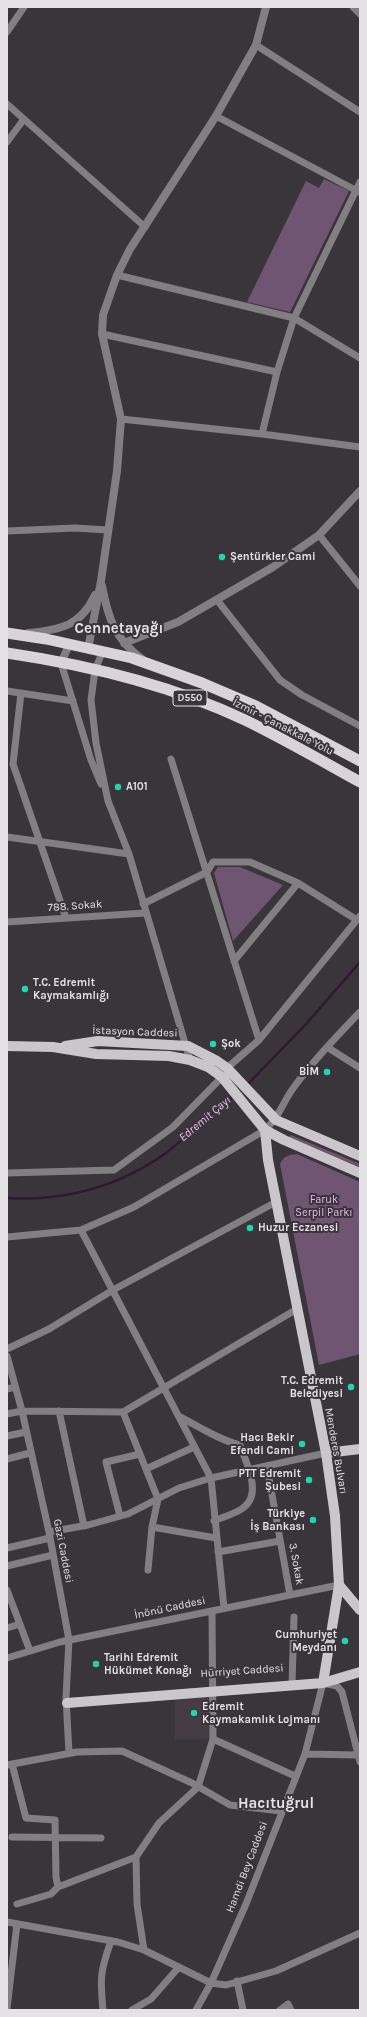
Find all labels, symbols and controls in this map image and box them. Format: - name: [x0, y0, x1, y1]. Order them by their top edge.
- place label: Şentürkler Cami: [230, 550, 315, 564]
- marker: Şentürkler Cami: [217, 552, 227, 562]
- district label: Cennetayağı: [75, 620, 163, 638]
- road number: D550: [173, 690, 207, 706]
- street label: İzmir - Çanakkale Yolu: [230, 696, 336, 758]
- place label: A101: [126, 780, 148, 794]
- marker: A101: [113, 782, 123, 792]
- street label: 788. Sokak: [47, 898, 103, 914]
- place label: T.C. Edremit Kaymakamlığı: [33, 976, 109, 1002]
- marker: T.C. Edremit Kaymakamlığı: [20, 984, 30, 994]
- street label: İstasyon Caddesi: [92, 1024, 178, 1040]
- place label: Şok: [221, 1037, 241, 1051]
- marker: Şok: [208, 1039, 218, 1049]
- place label: BİM: [299, 1065, 319, 1079]
- marker: BİM: [322, 1067, 332, 1077]
- water label: Edremit Çayı: [176, 1093, 234, 1145]
- park label: Faruk Serpil Parkı: [295, 1193, 353, 1219]
- place label: Huzur Eczanesi: [258, 1221, 338, 1235]
- marker: Huzur Eczanesi: [245, 1223, 255, 1233]
- place label: T.C. Edremit Belediyesi: [281, 1374, 343, 1400]
- marker: T.C. Edremit Belediyesi: [346, 1382, 356, 1392]
- street label: Menderes Bulvarı: [322, 1407, 350, 1495]
- place label: Hacı Bekir Efendi Cami: [230, 1431, 294, 1457]
- marker: Hacı Bekir Efendi Cami: [297, 1439, 307, 1449]
- place label: PTT Edremit Şubesi: [238, 1467, 301, 1493]
- marker: PTT Edremit Şubesi: [304, 1475, 314, 1485]
- place label: Türkiye İş Bankası: [250, 1507, 305, 1533]
- marker: Türkiye İş Bankası: [308, 1515, 318, 1525]
- street label: Gazi Caddesi: [50, 1518, 76, 1584]
- street label: 3. Sokak: [286, 1542, 306, 1586]
- street label: İnönü Caddesi: [133, 1594, 207, 1622]
- place label: Cumhuriyet Meydanı: [275, 1628, 337, 1654]
- marker: Cumhuriyet Meydanı: [340, 1636, 350, 1646]
- place label: Tarihi Edremit Hükümet Konağı: [104, 1651, 192, 1677]
- marker: Tarihi Edremit Hükümet Konağı: [91, 1659, 101, 1669]
- street label: Hürriyet Caddesi: [200, 1662, 284, 1680]
- place label: Edremit Kaymakamlık Lojmanı: [202, 1700, 320, 1726]
- marker: Edremit Kaymakamlık Lojmanı: [189, 1708, 199, 1718]
- district label: Hacıtuğrul: [238, 1795, 314, 1813]
- street label: Hamdi Bey Caddesi: [223, 1819, 271, 1915]

